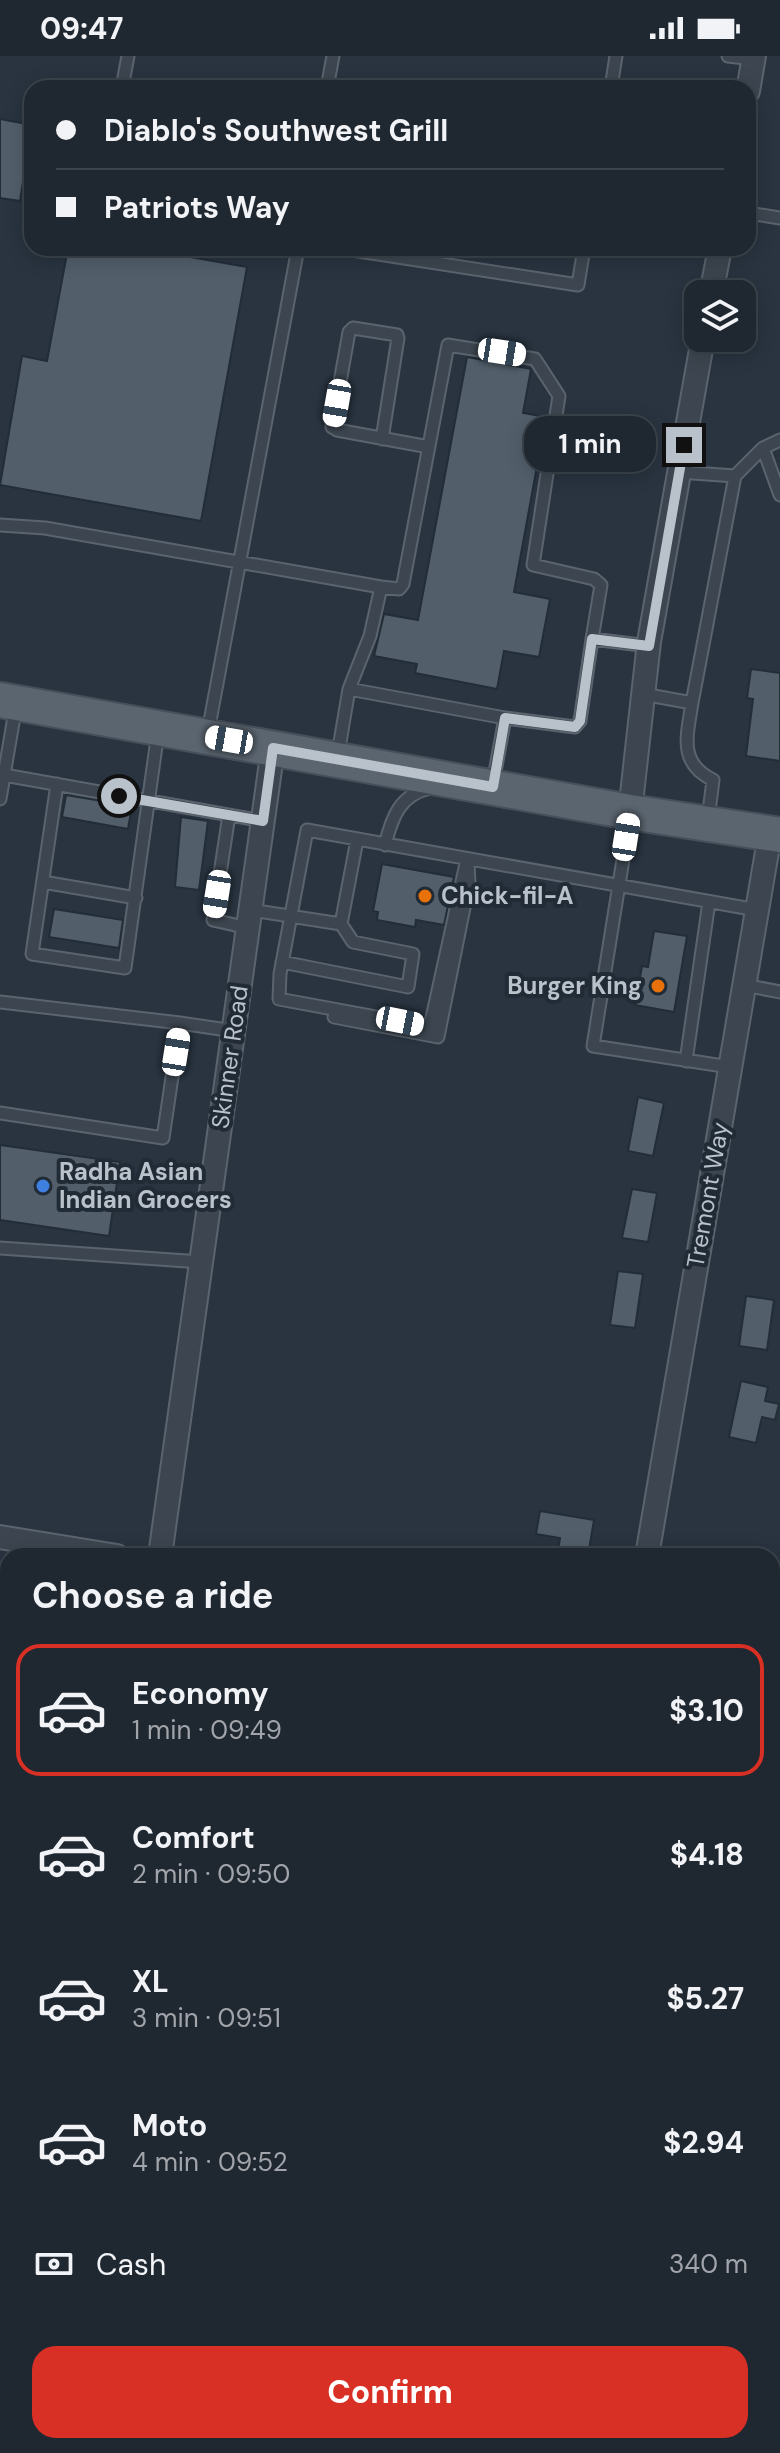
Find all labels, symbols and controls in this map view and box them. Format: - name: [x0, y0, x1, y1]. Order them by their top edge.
- text: 09:47: [40, 9, 123, 48]
- text: Diablo's Southwest Grill: [104, 111, 448, 150]
- text: Patriots Way: [104, 188, 290, 227]
- map controls: [684, 280, 756, 352]
- button: layers: [684, 280, 756, 352]
- car: [476, 336, 528, 368]
- car: [321, 377, 353, 429]
- callout: 1 min: [524, 417, 656, 473]
- text: 1 min: [558, 427, 622, 461]
- route end: [666, 427, 702, 463]
- car: [203, 724, 255, 756]
- route start: [101, 778, 137, 814]
- car: [610, 811, 642, 863]
- car: [201, 868, 233, 920]
- place label: Chick-fil-A: [441, 880, 574, 911]
- marker: Chick-fil-A: [416, 887, 434, 905]
- place label: Burger King: [507, 970, 642, 1001]
- marker: Burger King: [649, 977, 667, 995]
- street label: Skinner Road: [204, 983, 255, 1130]
- car: [374, 1005, 426, 1037]
- car: [160, 1026, 192, 1078]
- street label: Tremont Way: [679, 1120, 736, 1270]
- place label: Radha Asian Indian Grocers: [59, 1156, 232, 1215]
- marker: Radha Asian Indian Grocers: [34, 1177, 52, 1195]
- text: Choose a ride: [32, 1572, 273, 1619]
- icon: car: [36, 1674, 108, 1746]
- text: Economy: [132, 1674, 269, 1713]
- text: $3.10: [669, 1691, 744, 1730]
- text: 1 min · 09:49: [132, 1713, 282, 1747]
- icon: car: [36, 1818, 108, 1890]
- text: Comfort: [132, 1818, 255, 1857]
- text: $4.18: [670, 1835, 744, 1874]
- text: 2 min · 09:50: [132, 1857, 290, 1891]
- icon: car: [36, 1962, 108, 2034]
- text: XL: [132, 1962, 169, 2001]
- text: $5.27: [666, 1979, 744, 2018]
- text: 3 min · 09:51: [132, 2001, 281, 2035]
- icon: car: [36, 2106, 108, 2178]
- text: Moto: [132, 2106, 207, 2145]
- text: $2.94: [663, 2123, 744, 2162]
- text: 4 min · 09:52: [132, 2145, 288, 2179]
- icon: cash: [32, 2242, 76, 2286]
- text: Cash: [96, 2245, 166, 2284]
- text: 340 m: [669, 2247, 748, 2281]
- button: Confirm: [32, 2346, 748, 2438]

